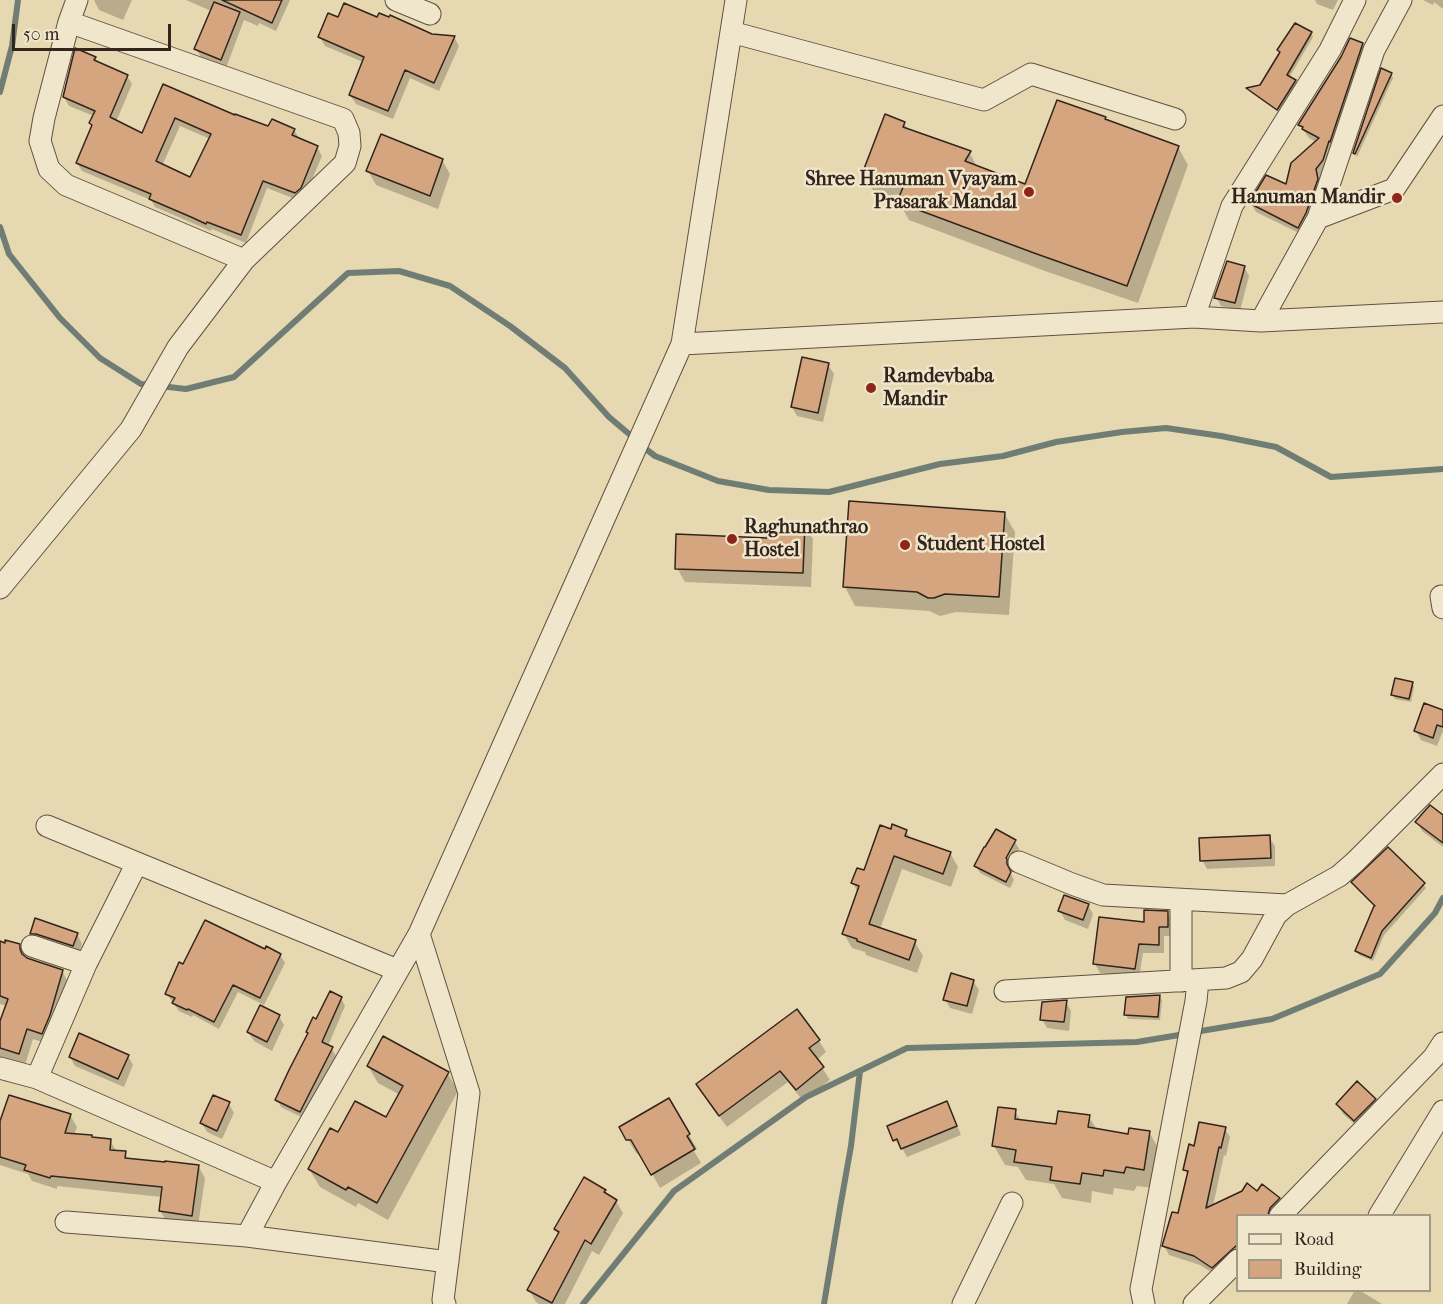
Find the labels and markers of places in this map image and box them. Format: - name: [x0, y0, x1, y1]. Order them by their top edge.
- place label: Shree Hanuman Vyayam Prasarak Mandal: [805, 168, 1017, 215]
- marker: Shree Hanuman Vyayam Prasarak Mandal: [1022, 185, 1036, 199]
- place label: Hanuman Mandir: [1231, 186, 1385, 210]
- marker: Hanuman Mandir: [1390, 191, 1404, 205]
- place label: Ramdevbaba Mandir: [883, 365, 994, 412]
- marker: Ramdevbaba Mandir: [864, 381, 878, 395]
- place label: Raghunathrao Hostel: [744, 516, 868, 563]
- marker: Raghunathrao Hostel: [725, 532, 739, 546]
- place label: Student Hostel: [917, 533, 1045, 557]
- marker: Student Hostel: [898, 538, 912, 552]

